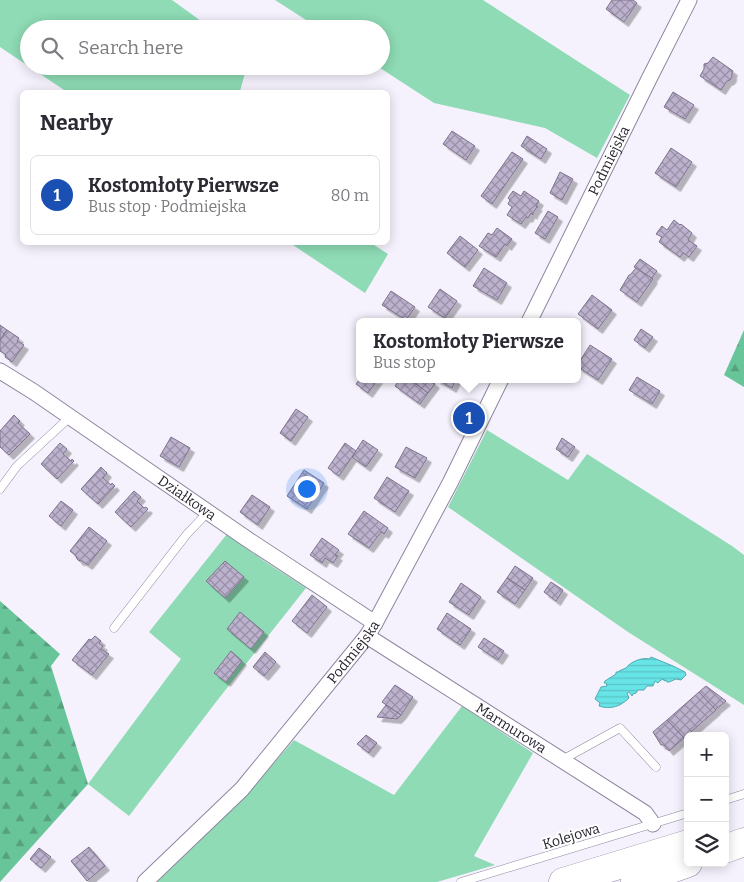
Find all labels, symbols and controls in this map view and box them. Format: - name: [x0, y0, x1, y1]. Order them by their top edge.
- search box: [20, 20, 390, 75]
- icon: search: [38, 34, 66, 62]
- text: Search here: [78, 36, 183, 59]
- text: Nearby: [40, 110, 113, 136]
- street label: Podmiejska: [585, 123, 634, 198]
- text: Kostomłoty Pierwsze: [88, 174, 279, 197]
- text: 1: [54, 186, 60, 205]
- text: 80 m: [331, 186, 369, 205]
- text: Bus stop · Podmiejska: [88, 197, 246, 216]
- popup: [356, 318, 581, 383]
- text: Kostomłoty Pierwsze: [373, 330, 564, 353]
- text: Bus stop: [373, 353, 436, 372]
- pin: 1: [453, 399, 485, 437]
- street label: Działkowa: [154, 472, 220, 524]
- your location: [294, 476, 320, 502]
- street label: Podmiejska: [324, 617, 384, 687]
- street label: Marmurowa: [473, 700, 550, 757]
- map controls: [684, 732, 729, 867]
- button: +: [684, 732, 729, 777]
- button: −: [684, 777, 729, 822]
- street label: Kolejowa: [540, 820, 602, 853]
- button: layers: [684, 822, 729, 867]

